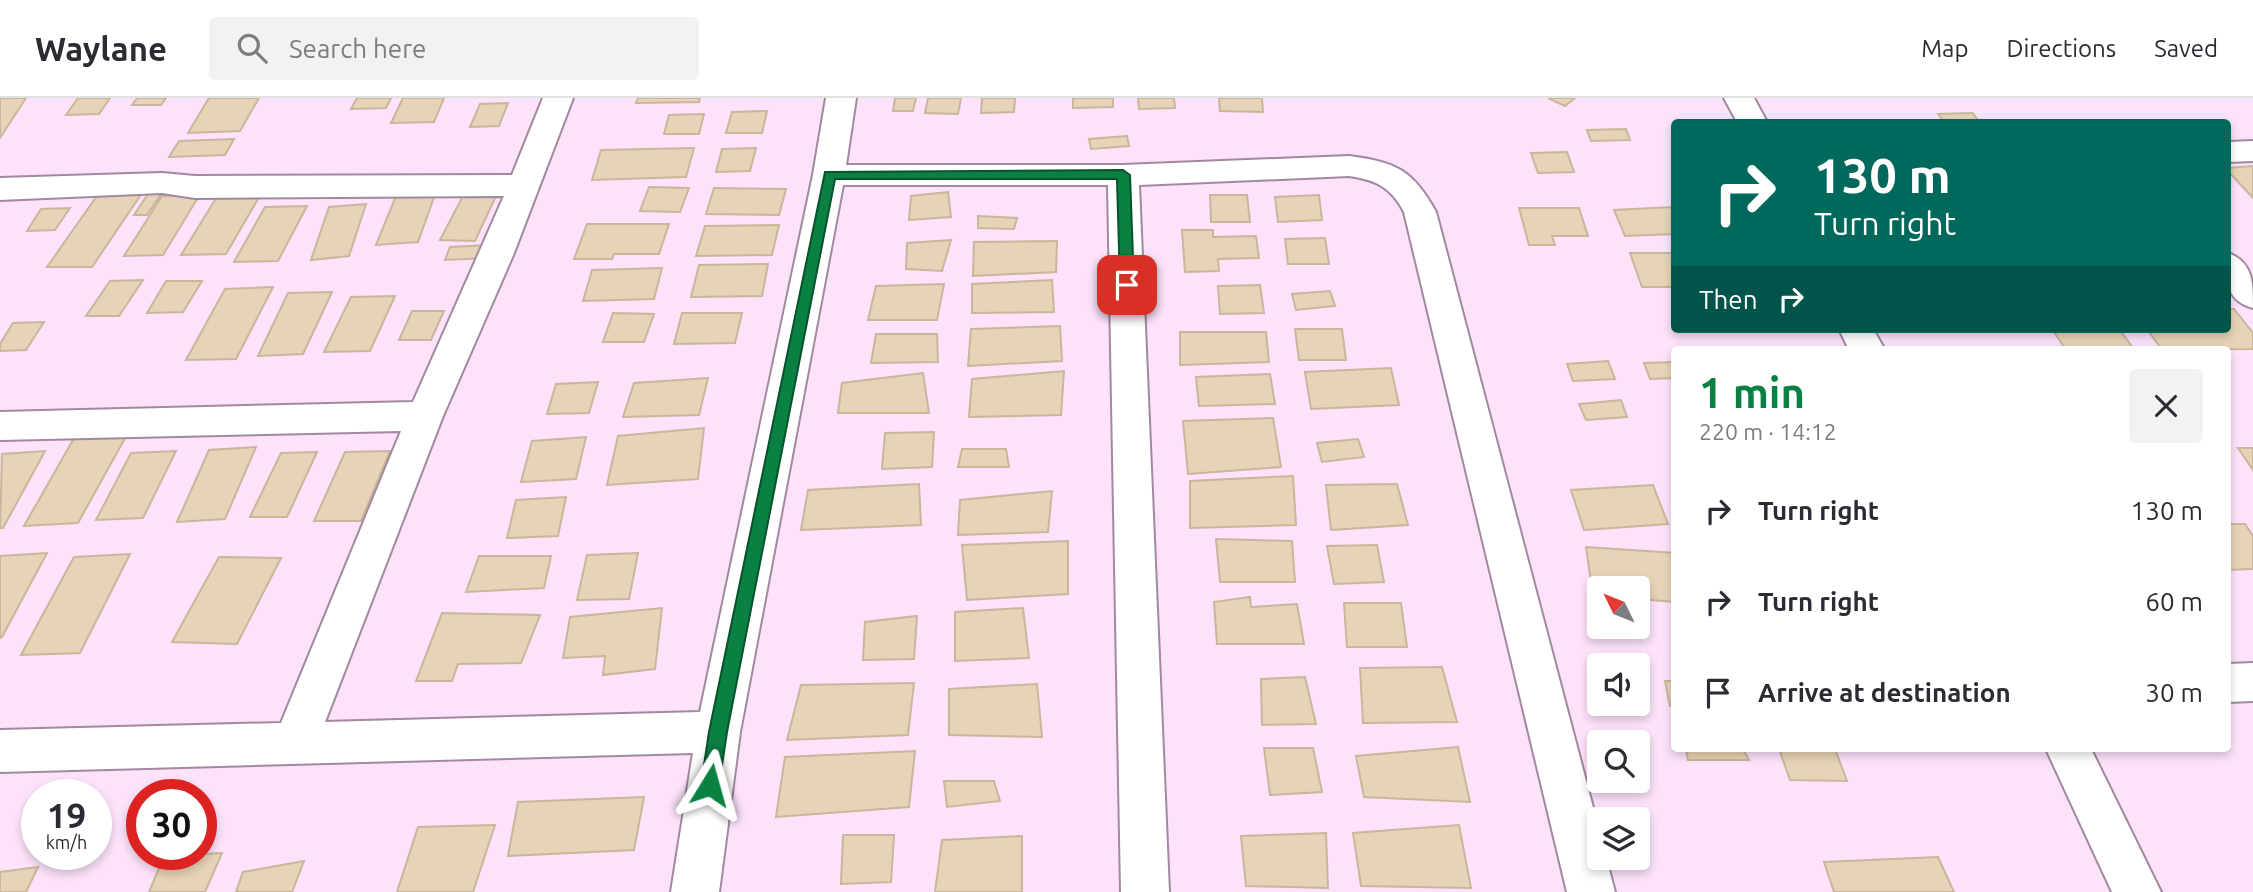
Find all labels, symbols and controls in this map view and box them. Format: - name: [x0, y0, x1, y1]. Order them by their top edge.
- search box: [209, 17, 699, 80]
- icon: search: [233, 29, 271, 67]
- text: Waylane: [35, 30, 167, 67]
- text: Search here: [289, 34, 426, 63]
- text: Map: [1921, 35, 1968, 62]
- text: Directions: [2006, 35, 2116, 62]
- text: Saved: [2154, 35, 2218, 62]
- icon: right: [1699, 147, 1790, 238]
- text: 130 m: [1814, 147, 1951, 202]
- text: Turn right: [1814, 205, 1956, 241]
- pin: [1097, 255, 1157, 315]
- icon: arrive: [1108, 266, 1146, 304]
- icon: right: [1772, 280, 1810, 318]
- text: Then: [1699, 285, 1758, 314]
- text: 1 min: [1699, 369, 1805, 416]
- button: close: [2129, 369, 2203, 443]
- text: 220 m · 14:12: [1699, 419, 1837, 444]
- icon: right: [1699, 492, 1737, 530]
- text: Turn right: [1758, 496, 1879, 525]
- text: 130 m: [2131, 496, 2203, 525]
- north arrow: [1587, 576, 1650, 639]
- map controls: [1587, 576, 1650, 870]
- icon: right: [1699, 583, 1737, 621]
- text: Turn right: [1758, 587, 1879, 616]
- text: 60 m: [2145, 587, 2203, 616]
- button: sound: [1587, 653, 1650, 716]
- icon: arrive: [1699, 674, 1737, 712]
- text: Arrive at destination: [1758, 678, 2011, 707]
- text: 30 m: [2145, 678, 2203, 707]
- button: search: [1587, 730, 1650, 793]
- position arrow: [673, 748, 747, 822]
- speed limit sign: 30: [126, 779, 217, 870]
- text: 19: [47, 795, 86, 835]
- button: layers: [1587, 807, 1650, 870]
- text: km/h: [46, 832, 87, 852]

